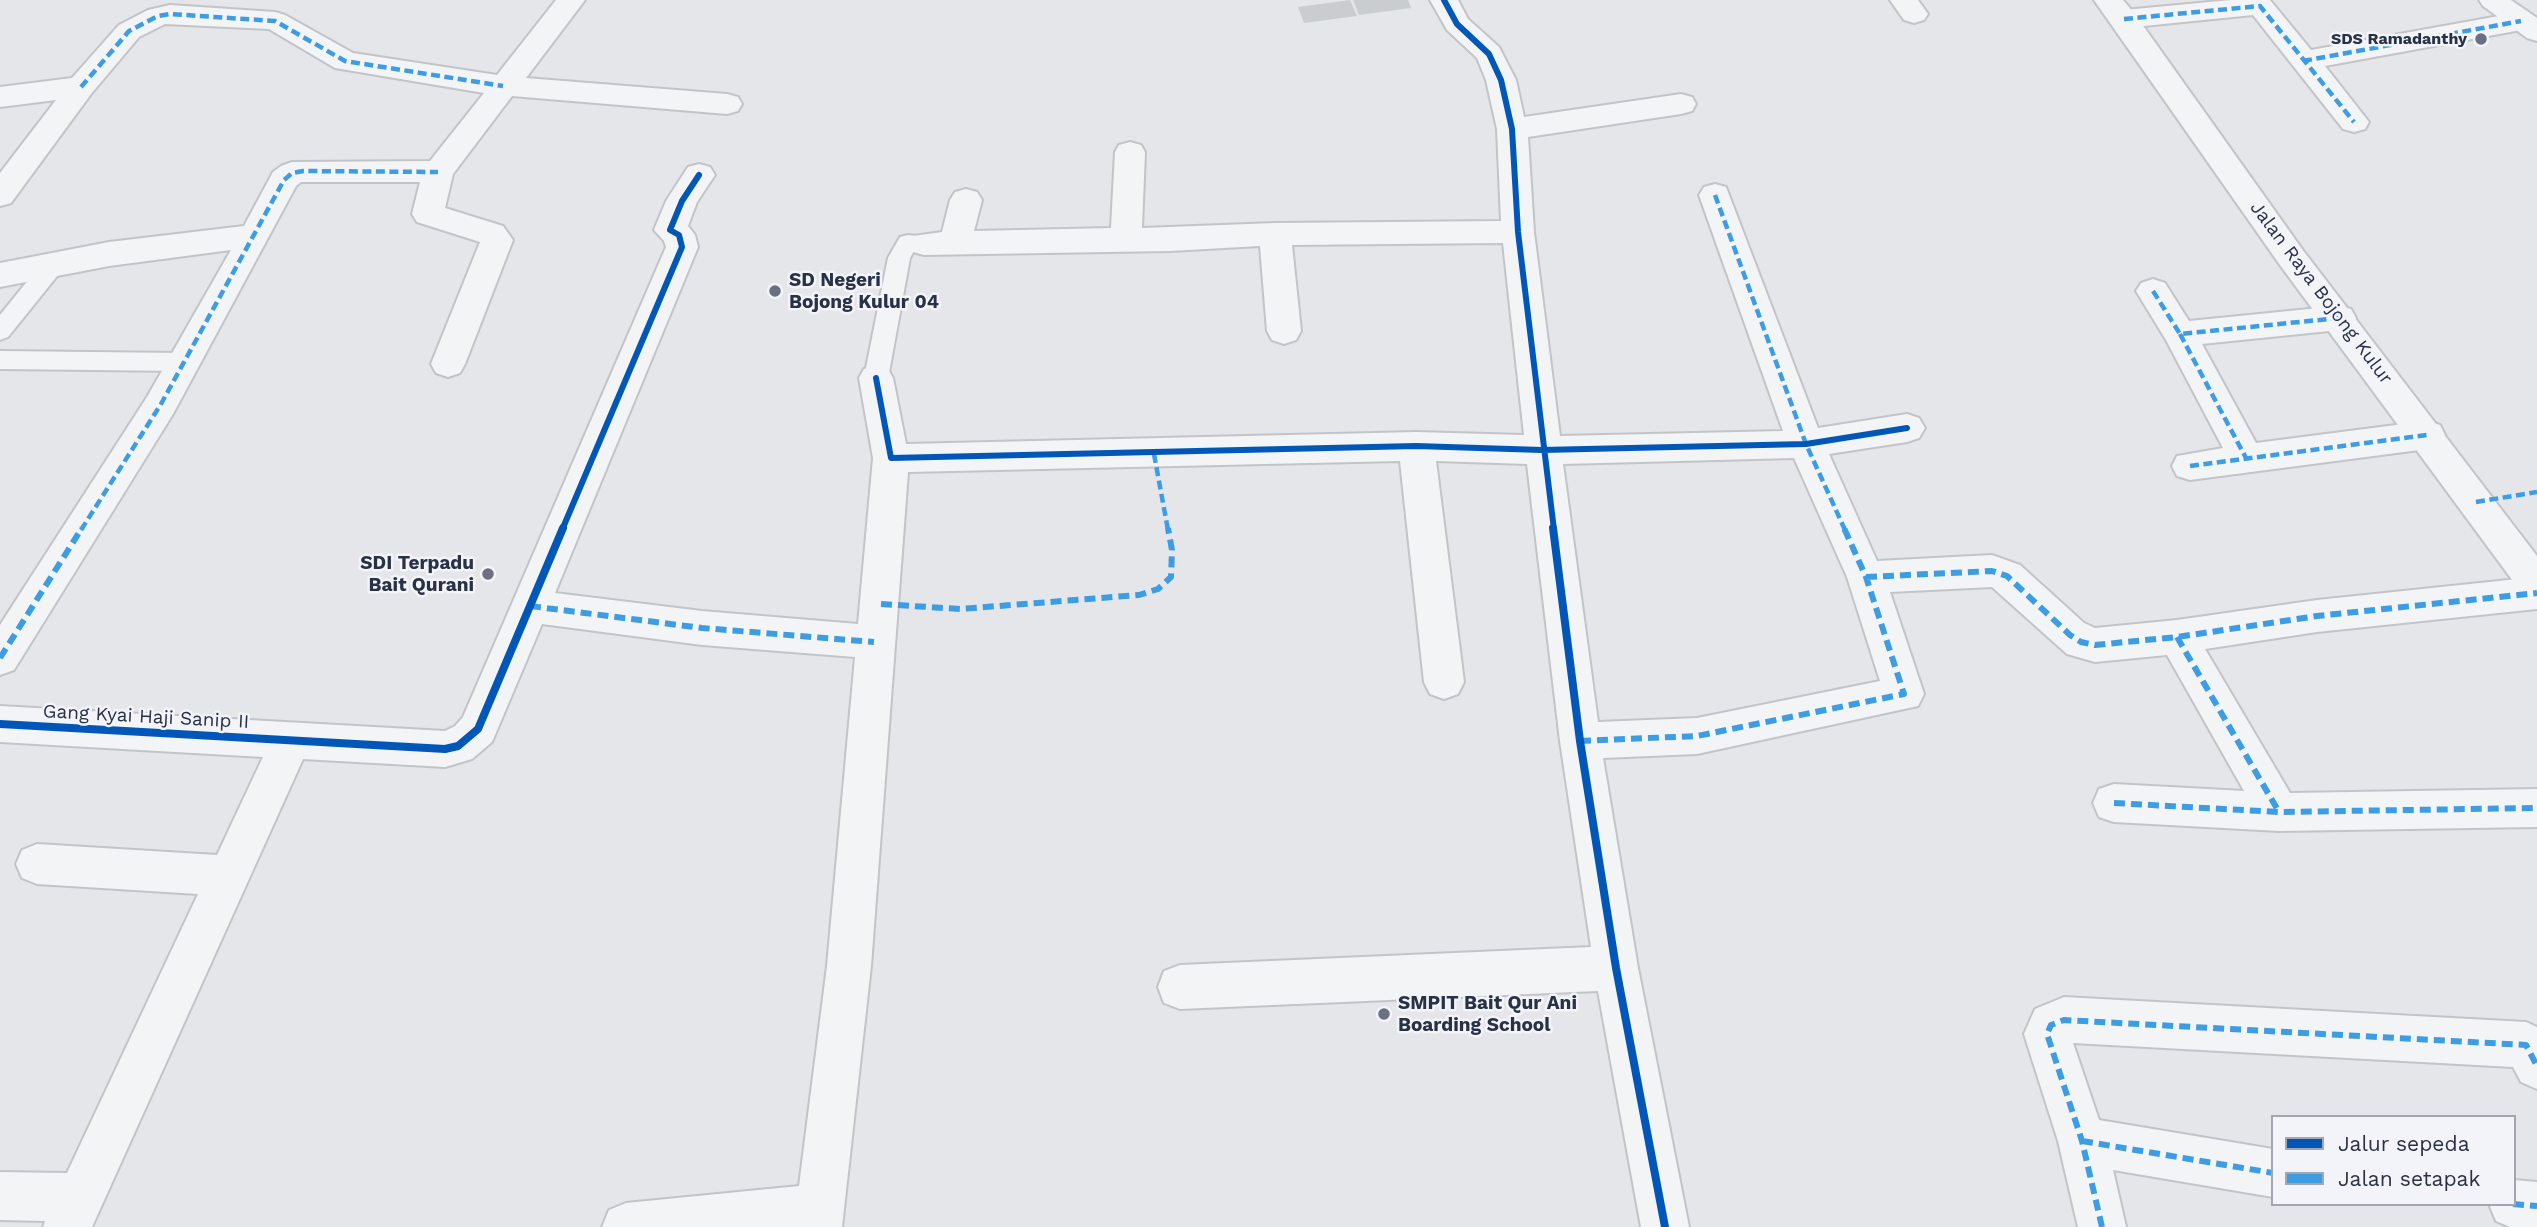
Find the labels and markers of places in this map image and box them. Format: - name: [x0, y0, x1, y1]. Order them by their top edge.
- place label: SDS Ramadanthy: [2331, 29, 2467, 49]
- marker: SDS Ramadanthy: [2473, 31, 2489, 47]
- place label: SD Negeri Bojong Kulur 04: [789, 269, 939, 313]
- marker: SD Negeri Bojong Kulur 04: [767, 283, 783, 299]
- place label: SDI Terpadu Bait Qurani: [360, 552, 474, 596]
- marker: SDI Terpadu Bait Qurani: [480, 566, 496, 582]
- place label: SMPIT Bait Qur Ani Boarding School: [1398, 992, 1577, 1036]
- marker: SMPIT Bait Qur Ani Boarding School: [1376, 1006, 1392, 1022]

